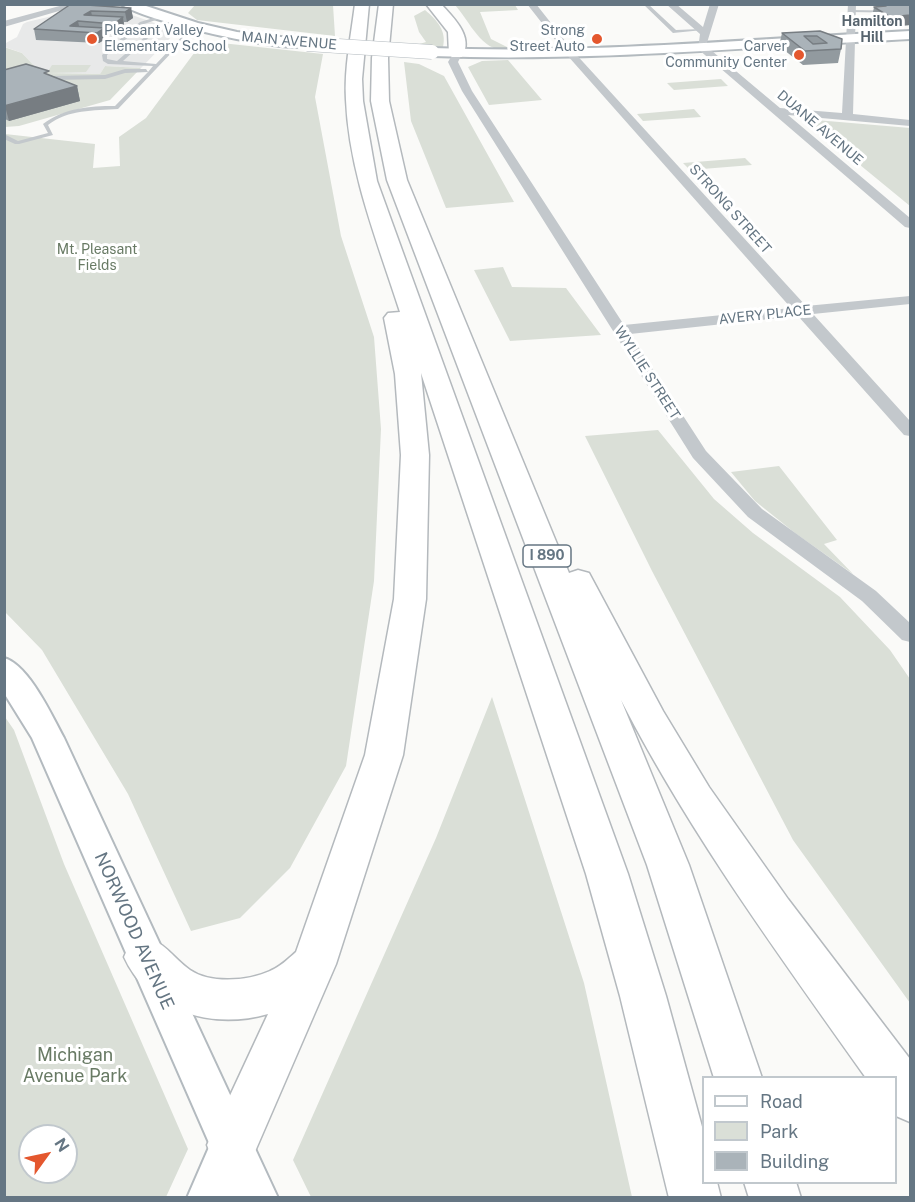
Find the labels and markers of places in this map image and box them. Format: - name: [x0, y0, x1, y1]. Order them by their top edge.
- place label: Pleasant Valley Elementary School: [104, 23, 227, 56]
- place label: Strong Street Auto: [510, 23, 585, 56]
- marker: Pleasant Valley Elementary School: [85, 32, 99, 46]
- marker: Strong Street Auto: [590, 32, 604, 46]
- place label: Carver Community Center: [665, 39, 787, 72]
- marker: Carver Community Center: [792, 48, 806, 62]

